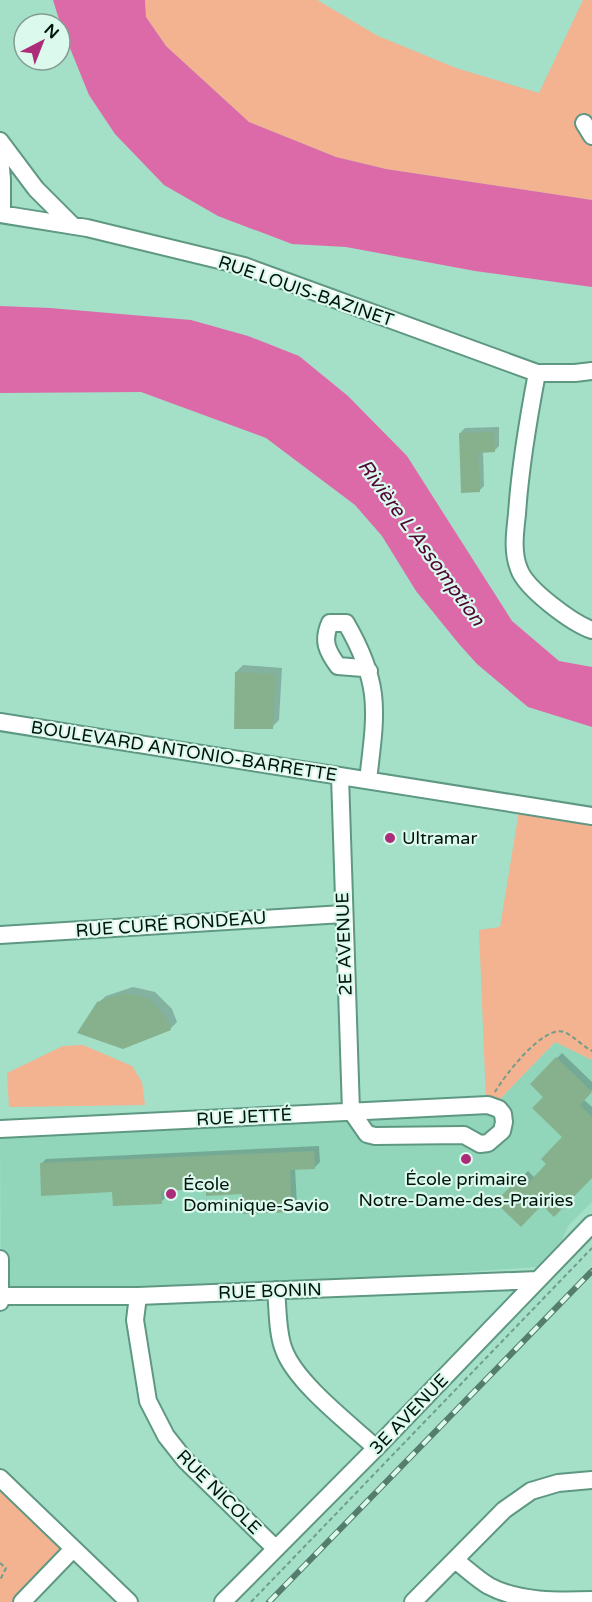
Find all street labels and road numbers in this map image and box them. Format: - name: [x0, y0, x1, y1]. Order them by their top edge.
- street label: RUE LOUIS-BAZINET: [215, 251, 397, 331]
- street label: BOULEVARD ANTONIO-BARRETTE: [29, 716, 339, 786]
- street label: 2E AVENUE: [331, 892, 357, 996]
- street label: RUE CURÉ RONDEAU: [75, 906, 267, 942]
- street label: RUE JETTÉ: [196, 1104, 292, 1130]
- street label: RUE BONIN: [218, 1278, 322, 1304]
- street label: 3E AVENUE: [365, 1369, 453, 1459]
- street label: RUE NICOLE: [172, 1445, 266, 1539]

